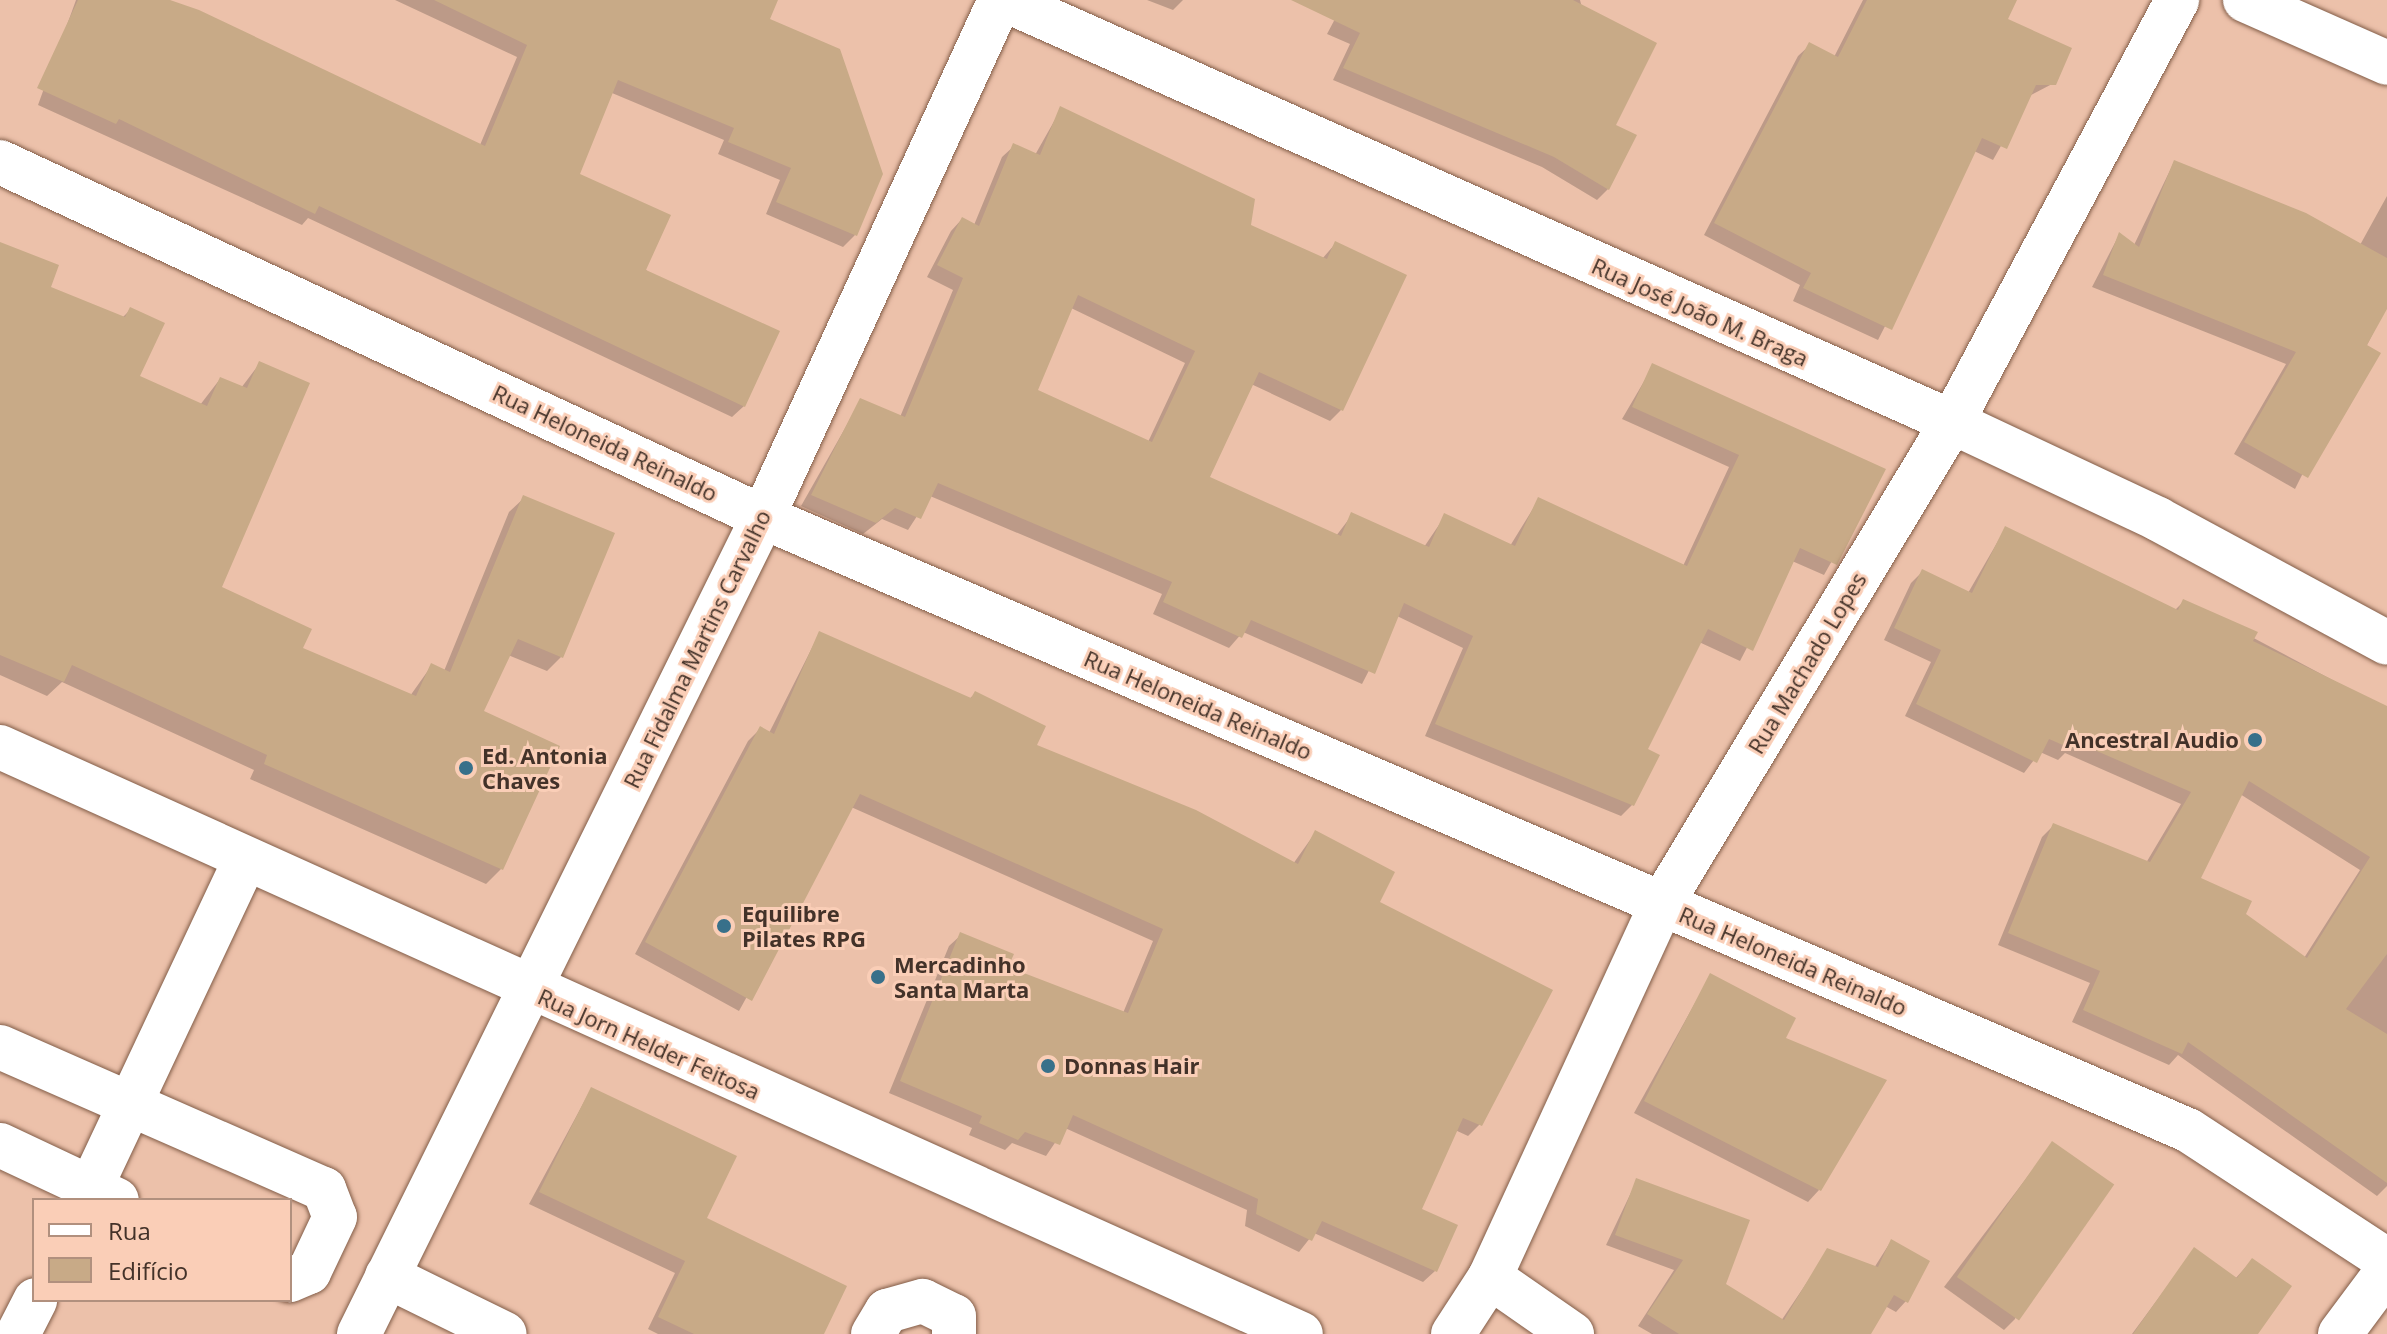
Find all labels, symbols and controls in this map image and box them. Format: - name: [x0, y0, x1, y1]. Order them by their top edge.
- street label: Rua José João M. Braga: [1588, 252, 1812, 372]
- street label: Rua Heloneida Reinaldo: [489, 379, 721, 507]
- street label: Rua Fidalma Martins Carvalho: [618, 506, 776, 792]
- street label: Rua Machado Lopes: [1742, 568, 1872, 758]
- street label: Rua Heloneida Reinaldo: [1080, 645, 1316, 765]
- place label: Ancestral Audio: [2065, 727, 2239, 753]
- marker: Ancestral Audio: [2246, 731, 2264, 749]
- place label: Ed. Antonia Chaves: [482, 742, 608, 794]
- marker: Ed. Antonia Chaves: [457, 759, 475, 777]
- place label: Equilibre Pilates RPG: [742, 900, 866, 952]
- street label: Rua Heloneida Reinaldo: [1675, 901, 1911, 1021]
- marker: Equilibre Pilates RPG: [713, 915, 735, 937]
- place label: Mercadinho Santa Marta: [894, 951, 1029, 1002]
- marker: Mercadinho Santa Marta: [869, 968, 887, 986]
- street label: Rua Jorn Helder Feitosa: [534, 983, 764, 1105]
- place label: Donnas Hair: [1064, 1053, 1200, 1079]
- marker: Donnas Hair: [1039, 1057, 1057, 1075]
- legend: [32, 1198, 292, 1302]
- text: Rua: [108, 1214, 151, 1247]
- text: Edifício: [108, 1254, 188, 1287]

